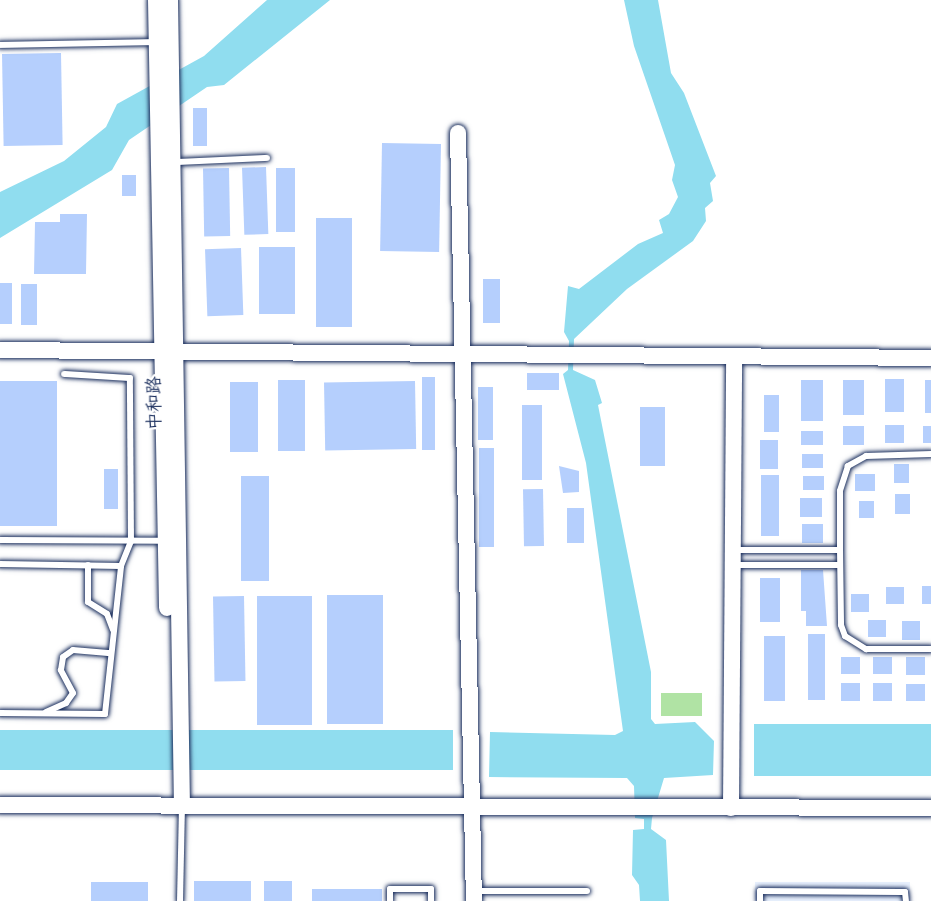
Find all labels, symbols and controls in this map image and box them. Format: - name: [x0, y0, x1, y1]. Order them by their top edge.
- street label: 中和路: [145, 376, 167, 430]

